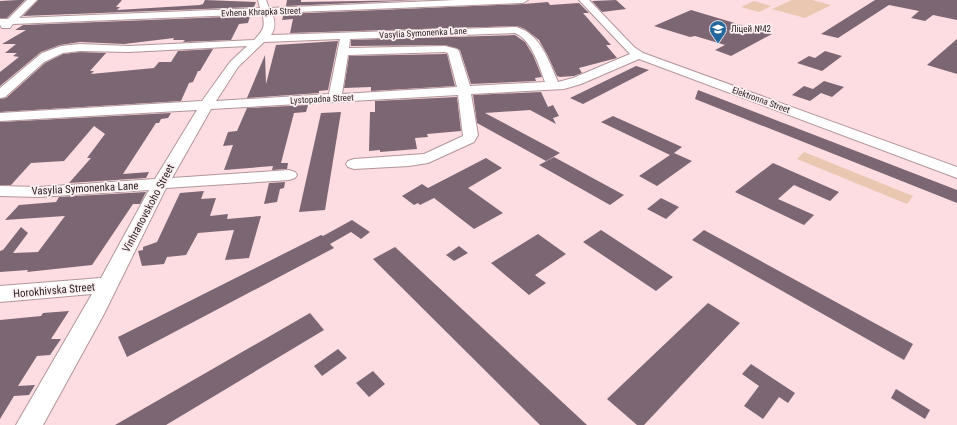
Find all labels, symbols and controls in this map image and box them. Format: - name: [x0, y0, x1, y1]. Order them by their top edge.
- street label: Evhena Khrapka Street: [221, 6, 301, 18]
- school or university icon: Ліцей №42: [708, 19, 728, 44]
- place label: Ліцей №42: [731, 24, 772, 34]
- street label: Vasylia Symonenka Lane: [379, 26, 467, 40]
- street label: Elektronna Street: [731, 85, 792, 115]
- street label: Lystopadna Street: [290, 92, 354, 106]
- street label: Vinhranovskoho Street: [120, 162, 177, 254]
- street label: Vasylia Symonenka Lane: [31, 179, 139, 198]
- street label: Horokhivska Street: [13, 280, 96, 301]

